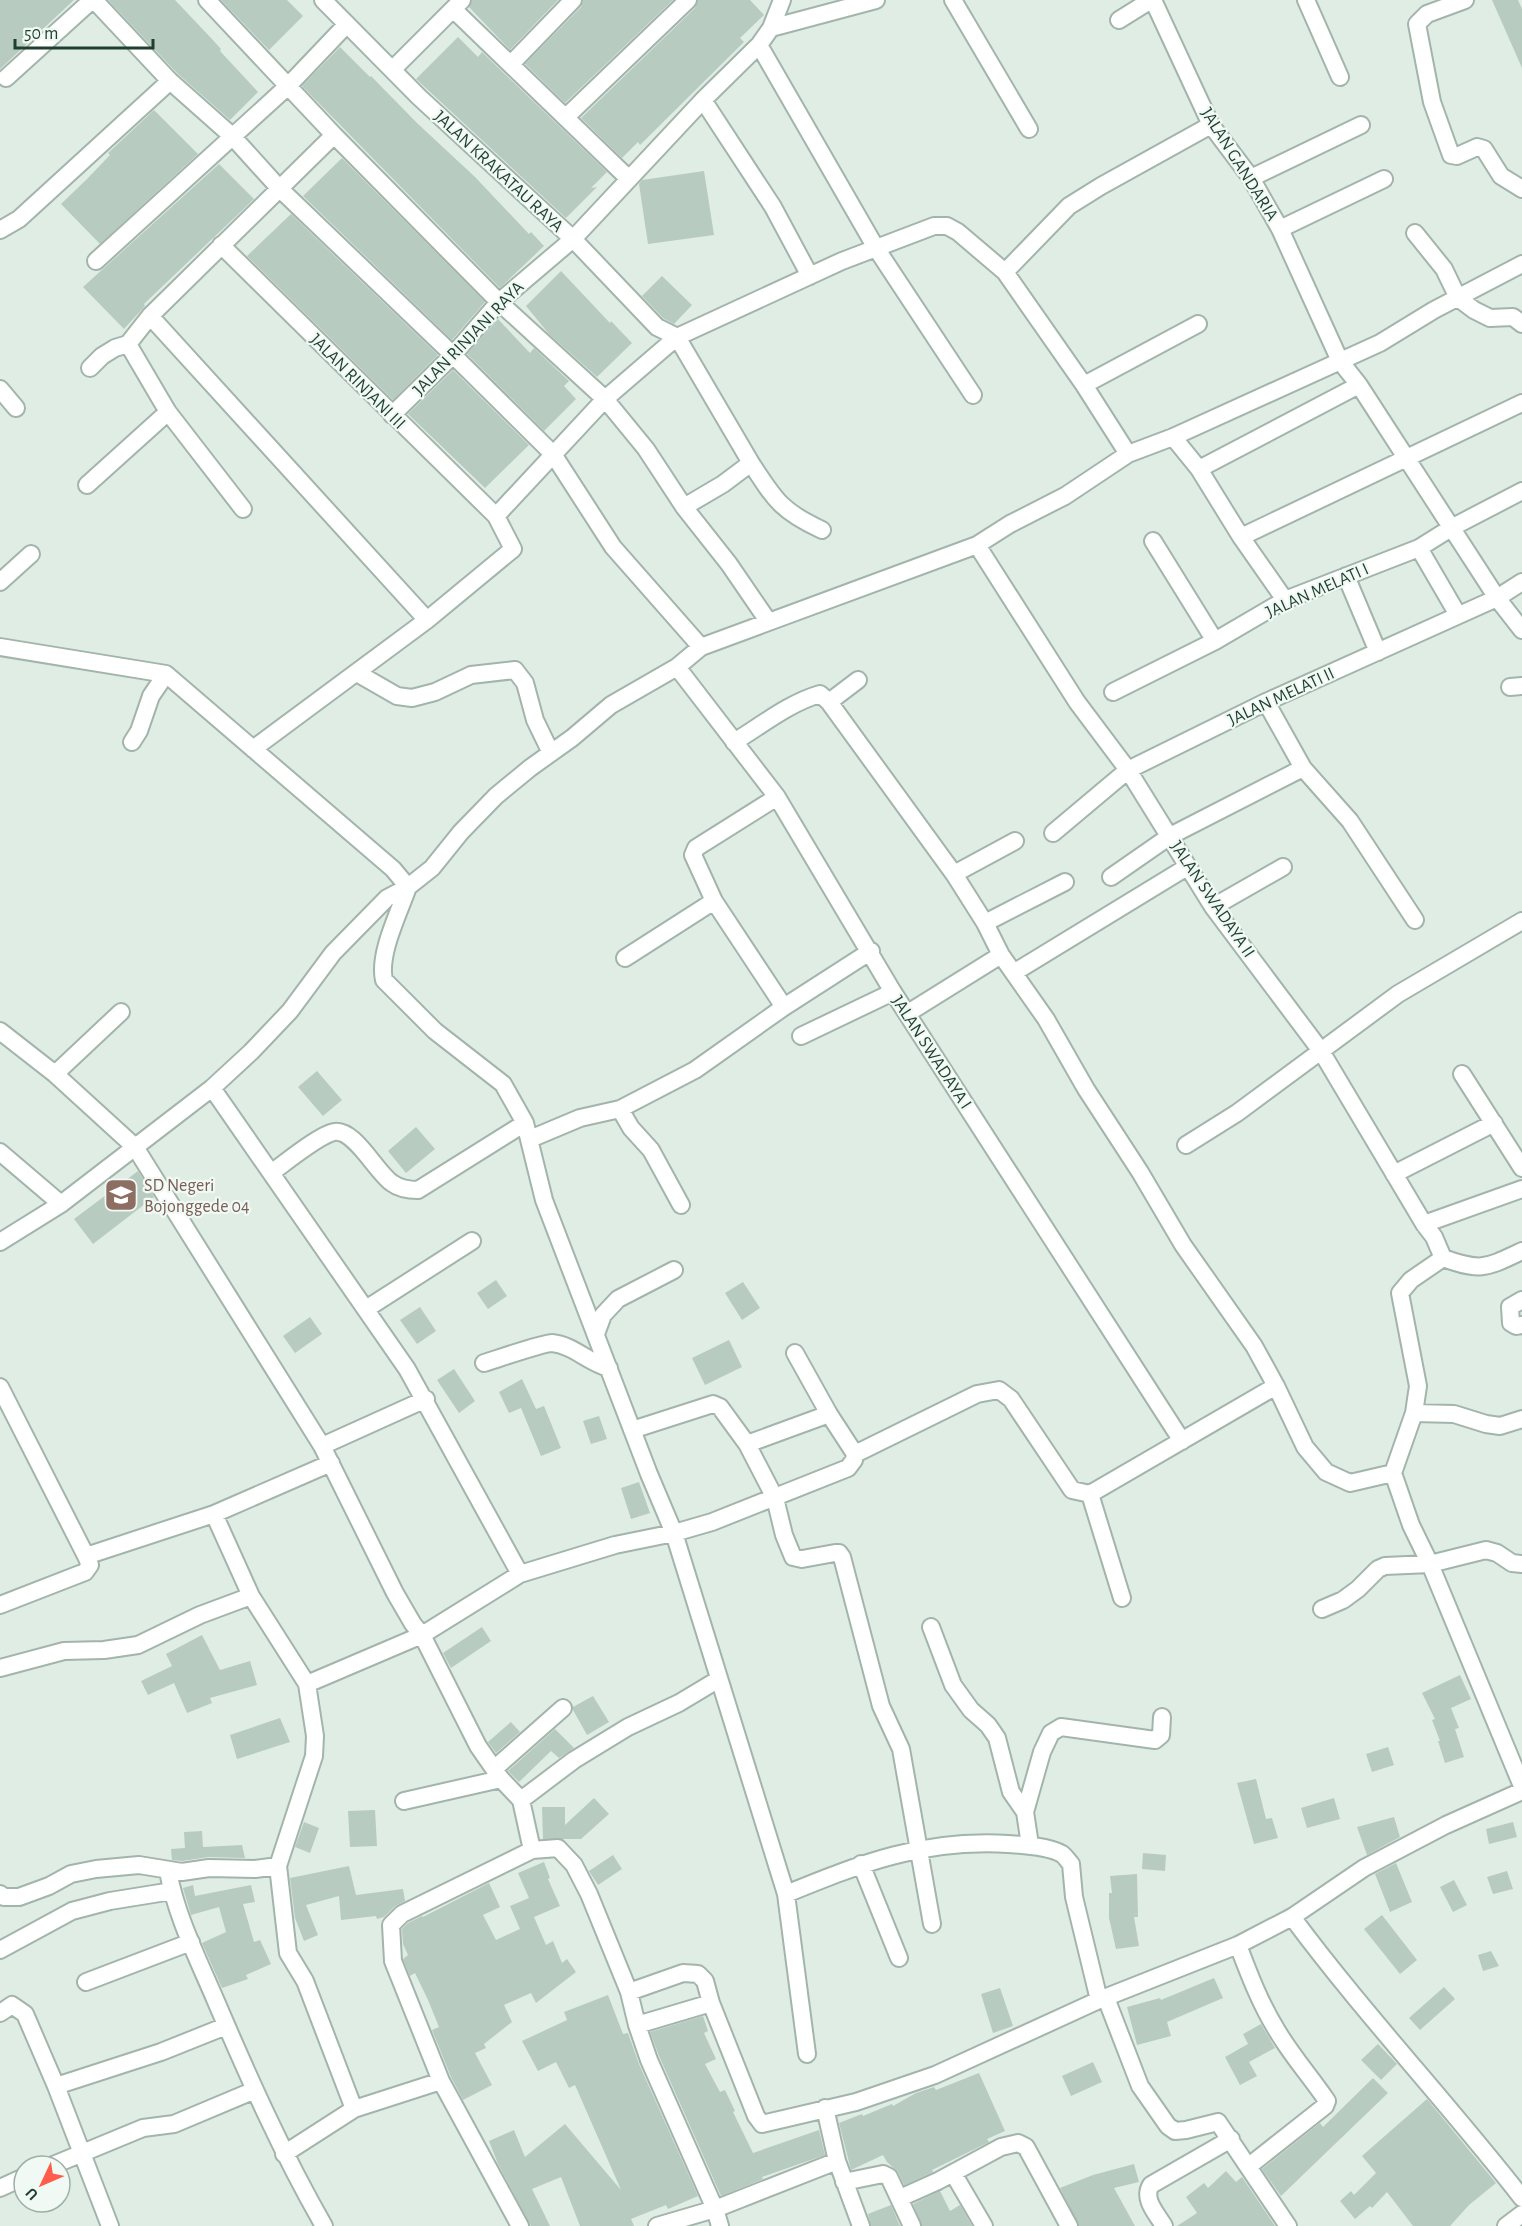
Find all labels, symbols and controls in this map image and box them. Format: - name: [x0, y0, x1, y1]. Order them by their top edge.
- scale bar: [15, 12, 153, 50]
- text: 50 m: [24, 25, 58, 43]
- street label: JALAN GANDARIA: [1197, 105, 1281, 225]
- street label: JALAN KRAKATAU RAYA: [430, 107, 567, 236]
- street label: JALAN RINJANI RAYA: [410, 278, 528, 399]
- street label: JALAN RINJANI III: [306, 331, 408, 433]
- street label: JALAN MELATI I: [1263, 560, 1371, 622]
- street label: JALAN MELATI II: [1225, 664, 1337, 729]
- street label: JALAN SWADAYA II: [1167, 838, 1258, 961]
- street label: JALAN SWADAYA I: [888, 993, 975, 1113]
- school or university icon: SD Negeri Bojonggede 04: [103, 1177, 139, 1213]
- place label: SD Negeri Bojonggede 04: [144, 1177, 250, 1216]
- north arrow: [12, 2154, 72, 2214]
- text: U: [23, 2184, 41, 2203]

